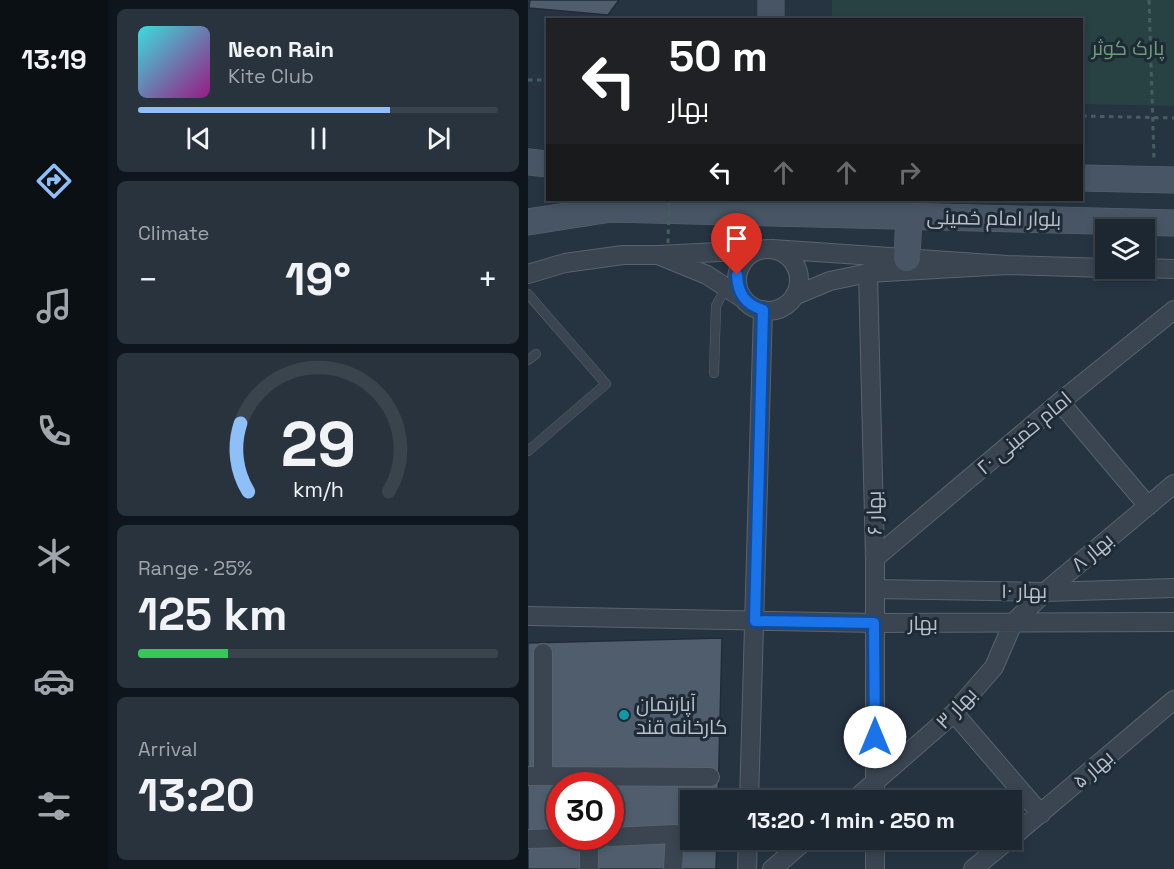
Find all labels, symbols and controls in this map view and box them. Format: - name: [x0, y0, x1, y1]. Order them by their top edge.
- text: 50 m: [669, 30, 768, 83]
- text: Neon Rain: [228, 35, 334, 63]
- park label: پارک کوثر: [1091, 35, 1165, 61]
- text: 13:19: [21, 42, 87, 77]
- icon: left: [570, 42, 648, 120]
- text: Kite Club: [228, 63, 314, 89]
- text: بهار: [669, 90, 709, 125]
- icon: previous: [182, 122, 215, 155]
- icon: pause: [302, 122, 335, 155]
- icon: next: [422, 122, 455, 155]
- icon: left: [704, 156, 737, 189]
- icon: ahead: [767, 156, 800, 189]
- icon: ahead: [830, 156, 863, 189]
- icon: right: [893, 156, 926, 189]
- icon: directions: [33, 160, 75, 202]
- street label: بلوار امام خمینی: [926, 204, 1062, 233]
- pin: [711, 213, 762, 275]
- map controls: [1095, 219, 1155, 279]
- button: layers: [1095, 219, 1155, 279]
- text: Climate: [138, 220, 209, 246]
- icon: arrive: [720, 222, 753, 255]
- text: 19°: [285, 251, 351, 308]
- text: −: [138, 259, 158, 301]
- text: +: [478, 259, 498, 301]
- icon: music: [33, 285, 75, 327]
- street label: امام خمینی ۲۰: [971, 386, 1078, 481]
- text: 29: [280, 405, 356, 484]
- icon: phone: [33, 410, 75, 452]
- text: km/h: [292, 476, 344, 503]
- street label: بهار ۶: [861, 491, 887, 535]
- street label: بهار ۸: [1066, 527, 1118, 577]
- icon: climate: [33, 535, 75, 577]
- text: Range · 25%: [138, 555, 253, 581]
- street label: بهار ۱۰: [1001, 578, 1047, 604]
- text: 125 km: [138, 586, 287, 643]
- street label: بهار: [907, 610, 938, 636]
- icon: car: [33, 660, 75, 702]
- street label: بهار ۳: [930, 682, 982, 734]
- place label: آپارتمان کارخانه قند: [636, 691, 727, 740]
- position arrow: [843, 705, 907, 769]
- marker: آپارتمان کارخانه قند: [617, 708, 631, 722]
- text: Arrival: [138, 736, 197, 762]
- street label: بهار ۵: [1067, 744, 1119, 794]
- text: 13:20: [138, 767, 255, 824]
- speed limit sign: 30: [546, 772, 624, 850]
- icon: filters: [33, 785, 75, 827]
- text: 13:20 · 1 min · 250 m: [747, 806, 955, 834]

